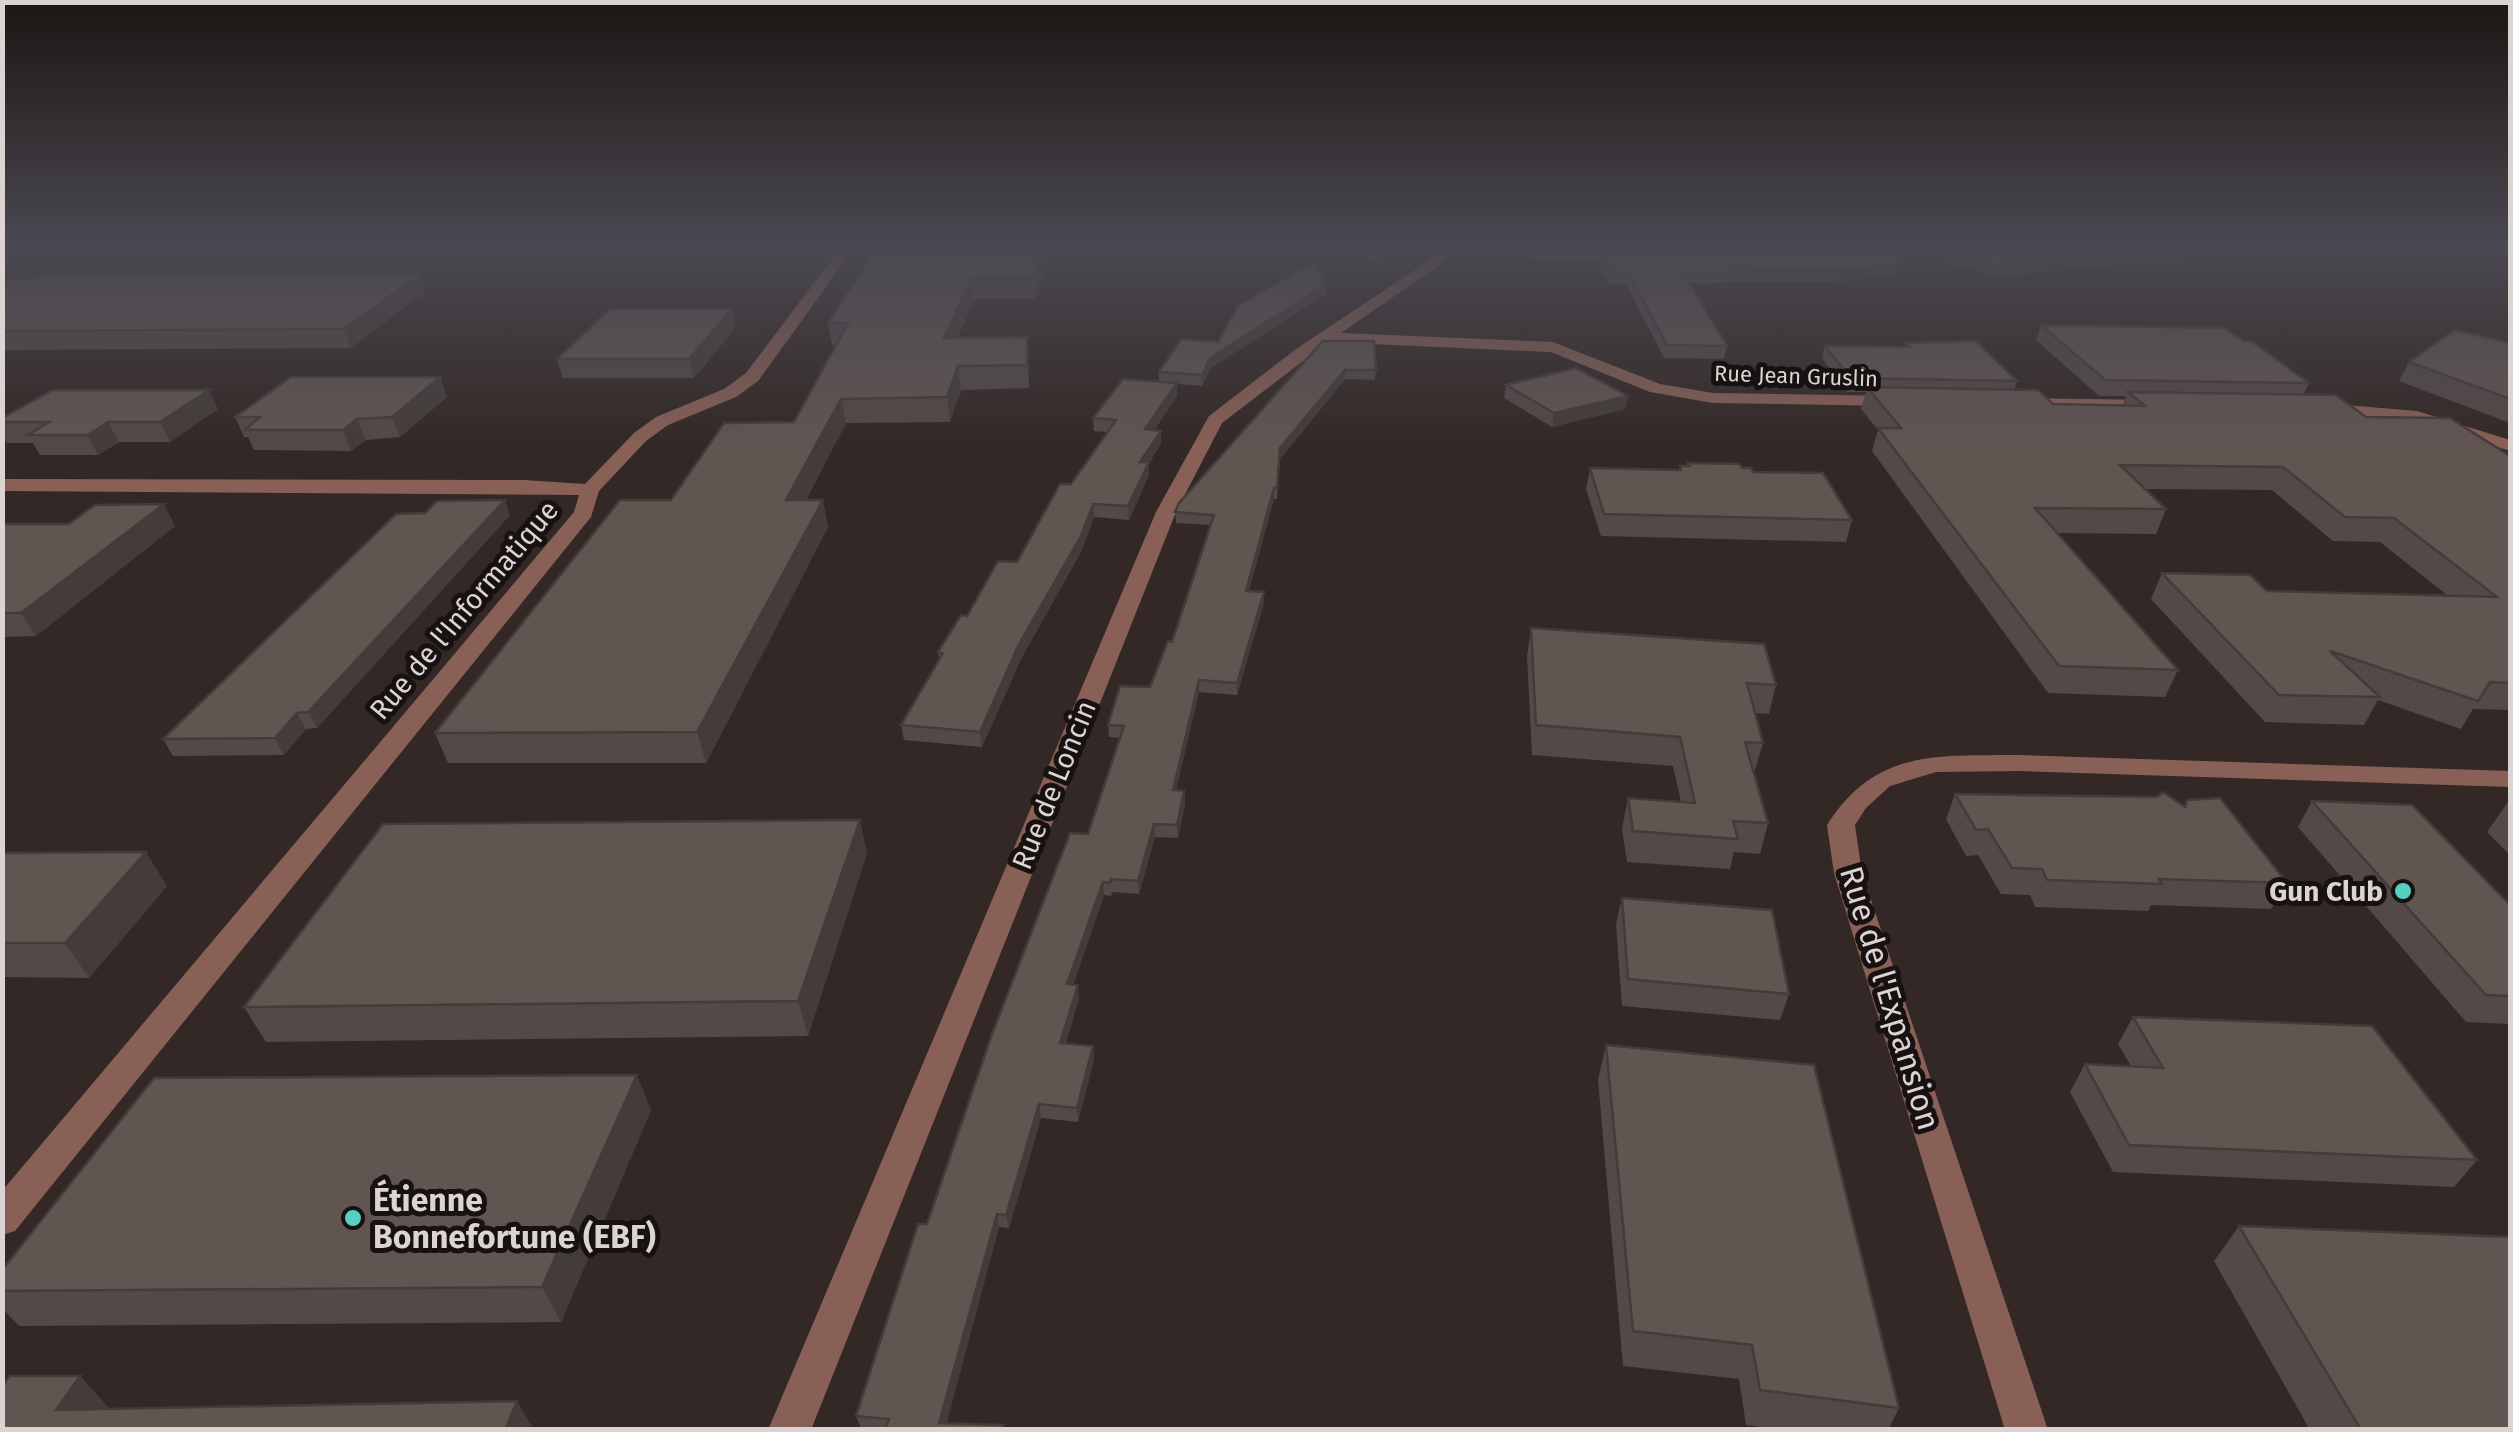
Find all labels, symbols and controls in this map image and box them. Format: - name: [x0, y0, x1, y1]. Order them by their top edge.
- street label: Rue Jean Gruslin: [1714, 360, 1878, 392]
- street label: Rue de l'Informatique: [363, 494, 565, 726]
- street label: Rue de Loncin: [1005, 696, 1103, 874]
- street label: Rue de l'Expansion: [1832, 862, 1948, 1134]
- place label: Gun Club: [2269, 875, 2383, 908]
- marker: Gun Club: [2392, 880, 2414, 902]
- place label: Étienne Bonnefortune (EBF): [373, 1179, 656, 1256]
- marker: Étienne Bonnefortune (EBF): [342, 1207, 364, 1229]

